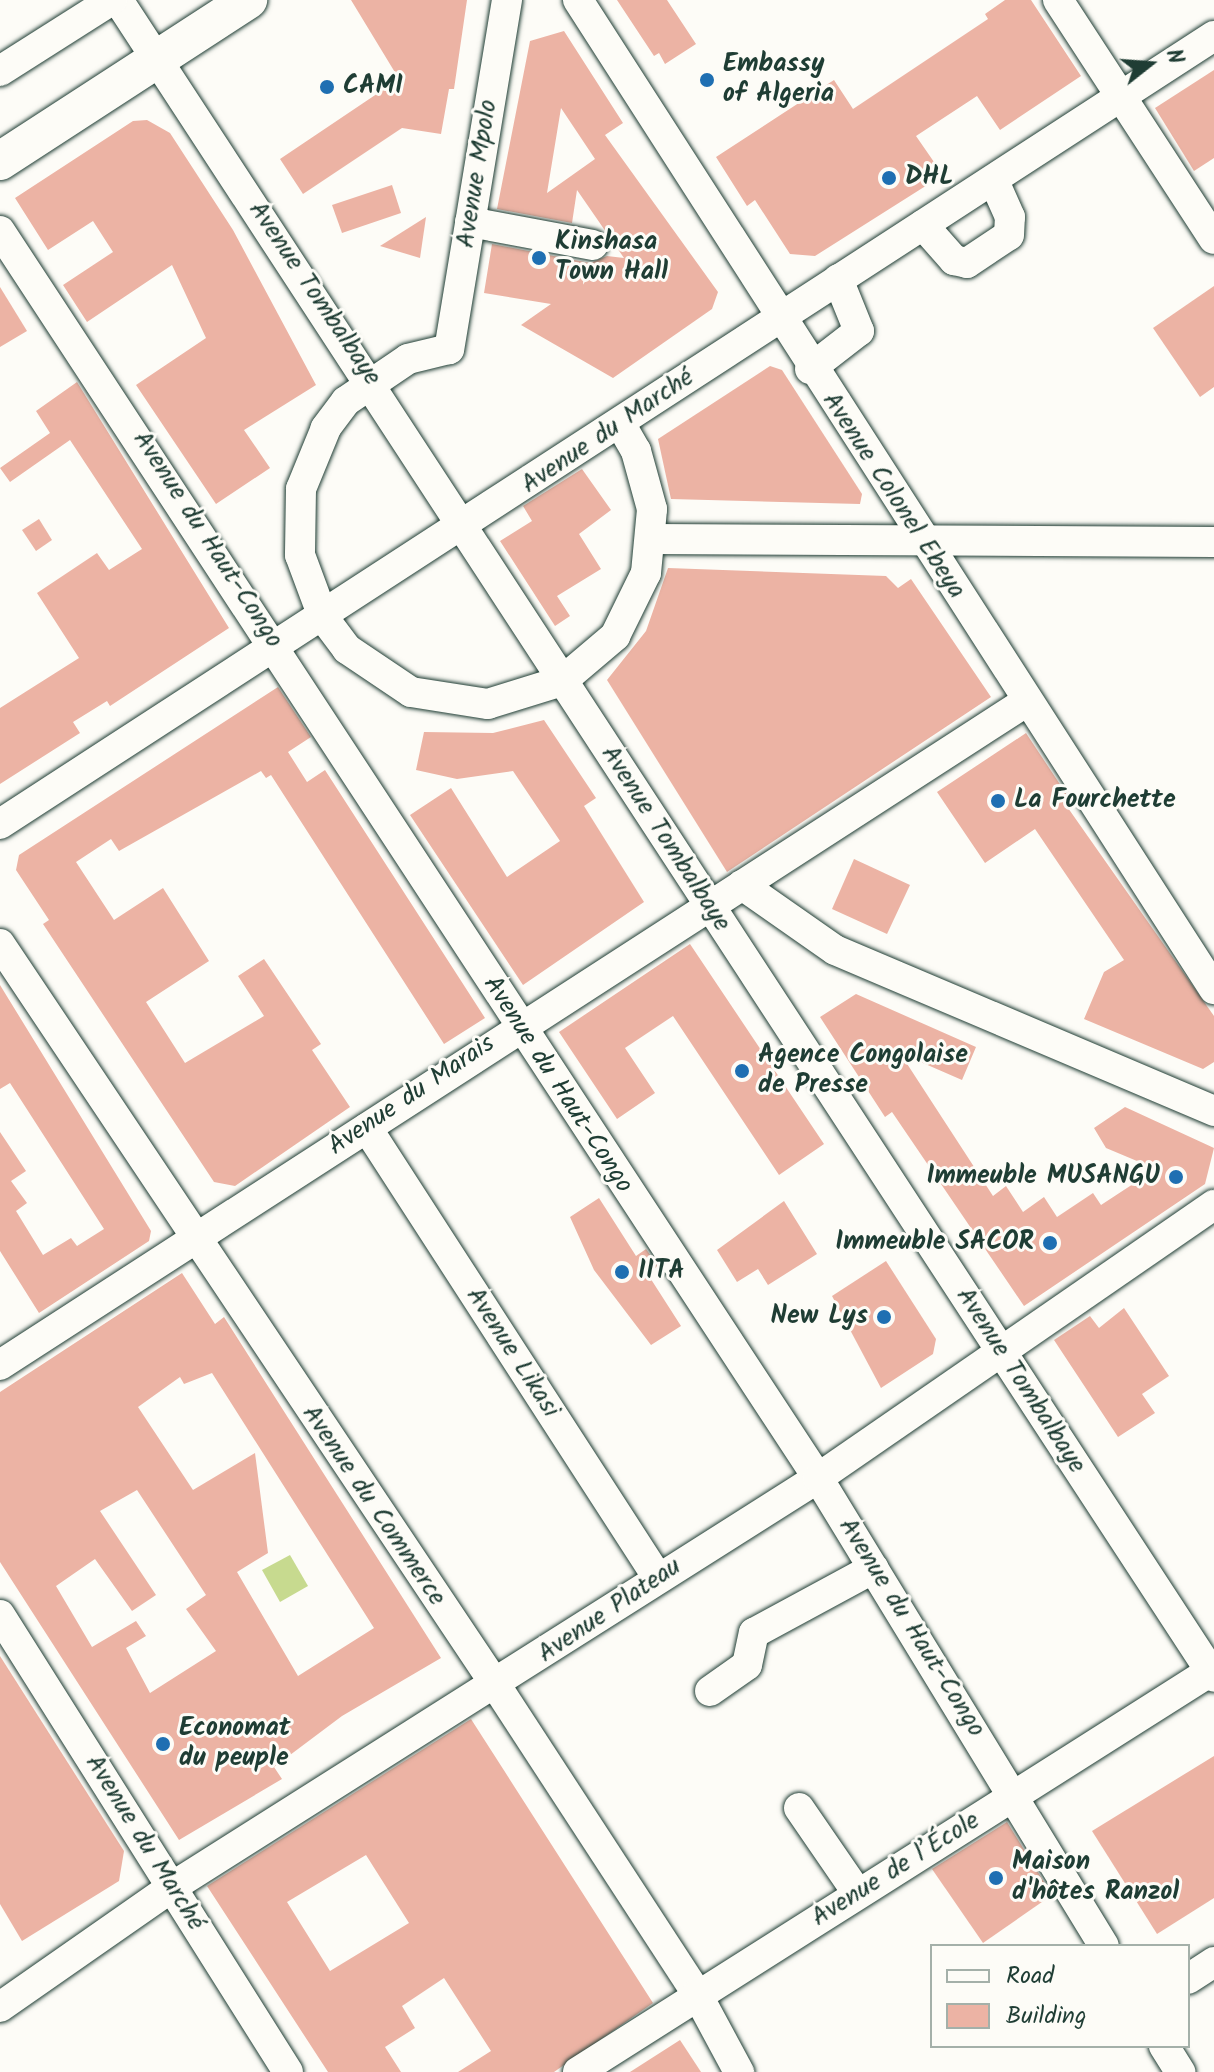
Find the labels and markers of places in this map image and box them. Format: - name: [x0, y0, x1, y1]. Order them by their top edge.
- place label: Embassy of Algeria: [723, 49, 834, 110]
- place label: CAMI: [343, 71, 403, 103]
- marker: Embassy of Algeria: [698, 71, 716, 89]
- marker: CAMI: [318, 78, 336, 96]
- place label: DHL: [905, 162, 953, 194]
- marker: DHL: [880, 169, 898, 187]
- place label: Kinshasa Town Hall: [555, 227, 668, 288]
- marker: Kinshasa Town Hall: [530, 249, 548, 267]
- place label: La Fourchette: [1014, 785, 1176, 817]
- marker: La Fourchette: [989, 792, 1007, 810]
- place label: Agence Congolaise de Presse: [758, 1040, 968, 1102]
- marker: Agence Congolaise de Presse: [733, 1062, 751, 1080]
- place label: Immeuble MUSANGU: [926, 1161, 1160, 1193]
- marker: Immeuble MUSANGU: [1167, 1168, 1185, 1186]
- place label: Immeuble SACOR: [835, 1227, 1034, 1259]
- marker: Immeuble SACOR: [1041, 1234, 1059, 1252]
- place label: IITA: [638, 1256, 685, 1288]
- marker: IITA: [613, 1263, 631, 1281]
- place label: New Lys: [771, 1301, 868, 1333]
- marker: New Lys: [875, 1308, 893, 1326]
- place label: Economat du peuple: [179, 1713, 290, 1774]
- marker: Economat du peuple: [154, 1735, 172, 1753]
- place label: Maison d'hôtes Ranzol: [1012, 1847, 1179, 1908]
- marker: Maison d'hôtes Ranzol: [987, 1869, 1005, 1887]

